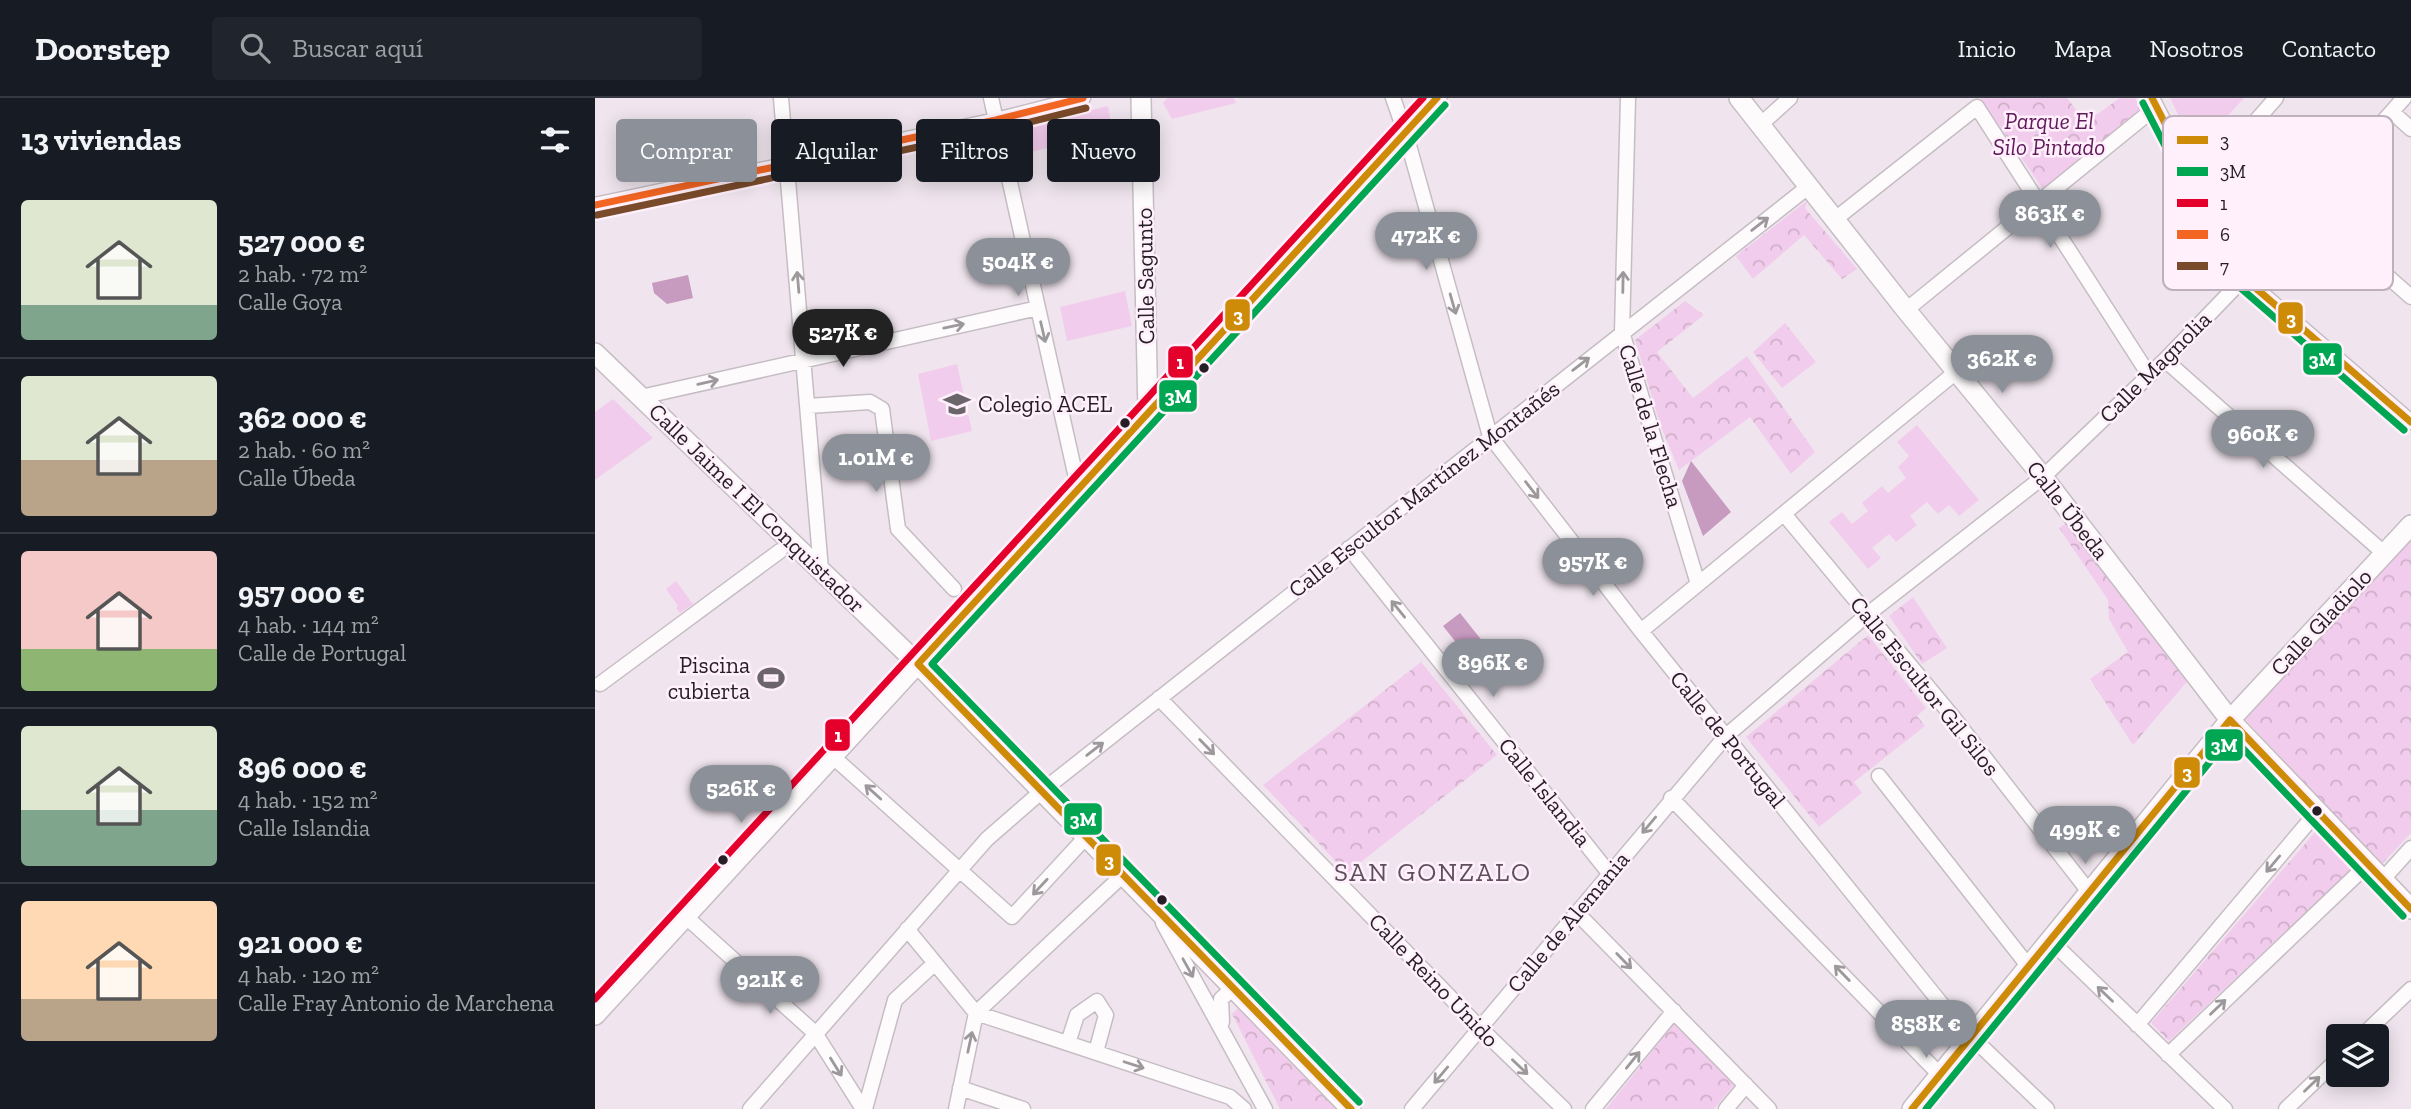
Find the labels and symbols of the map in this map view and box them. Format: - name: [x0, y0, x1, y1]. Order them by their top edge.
- park label: Parque El Silo Pintado: [1993, 107, 2105, 161]
- legend: [2163, 116, 2393, 290]
- text: 3: [2220, 129, 2229, 152]
- text: 3M: [2220, 160, 2246, 183]
- pin: 863K €: [1993, 190, 2107, 250]
- text: 1: [2220, 192, 2227, 215]
- street label: Calle Sagunto: [1130, 207, 1160, 345]
- pin: 472K €: [1369, 212, 1483, 272]
- one-way arrow: [1750, 217, 1769, 232]
- text: 6: [2220, 223, 2230, 246]
- pin: 504K €: [961, 238, 1075, 298]
- text: 7: [2220, 255, 2229, 278]
- one-way arrow: [1617, 270, 1630, 293]
- one-way arrow: [791, 271, 804, 294]
- one-way arrow: [1447, 293, 1460, 315]
- line badge: 3: [1224, 298, 1251, 332]
- line badge: 3: [2277, 301, 2304, 335]
- text: 3: [1233, 304, 1243, 327]
- street label: Calle Magnolia: [2093, 305, 2217, 429]
- text: 3: [2286, 307, 2296, 330]
- pin: 527K €: [786, 310, 900, 369]
- one-way arrow: [942, 319, 965, 333]
- one-way arrow: [1037, 320, 1051, 343]
- pin: 362K €: [1945, 336, 2059, 395]
- street label: Calle de la Flecha: [1613, 341, 1689, 511]
- line badge: 3M: [2302, 342, 2343, 376]
- line badge: 1: [1167, 345, 1194, 379]
- text: 3M: [2308, 348, 2336, 371]
- text: 1: [1176, 351, 1184, 374]
- one-way arrow: [1571, 357, 1589, 372]
- unlabelled marker: [1197, 361, 1211, 375]
- one-way arrow: [696, 374, 719, 388]
- street label: Calle Escultor Martínez Montañés: [1283, 374, 1565, 604]
- line badge: 3M: [1158, 379, 1198, 413]
- text: 3M: [1164, 385, 1192, 408]
- school or university icon: Colegio ACEL: [942, 389, 972, 419]
- place label: Colegio ACEL: [978, 390, 1113, 418]
- street label: Calle Jaime I El Conquistador: [643, 397, 871, 619]
- pin: 960K €: [2206, 410, 2320, 470]
- unlabelled marker: [1118, 416, 1132, 430]
- pin: 1.01M €: [811, 434, 941, 494]
- street label: Calle Úbeda: [2021, 455, 2115, 565]
- one-way arrow: [1524, 481, 1539, 499]
- pin: 957K €: [1536, 538, 1650, 598]
- street label: Calle Gladiolo: [2264, 563, 2378, 681]
- street label: Calle Escultor Gil Silos: [1844, 591, 2006, 781]
- one-way arrow: [1390, 601, 1405, 619]
- pin: 896K €: [1436, 640, 1550, 699]
- place label: Piscina cubierta: [668, 651, 750, 705]
- sports icon: Piscina cubierta: [756, 663, 786, 693]
- street label: Calle de Portugal: [1664, 665, 1792, 813]
- line badge: 1: [824, 718, 851, 752]
- text: 1: [834, 724, 842, 747]
- line badge: 3M: [2204, 728, 2244, 762]
- street label: Calle Islandia: [1493, 732, 1597, 852]
- text: 3M: [2210, 734, 2238, 757]
- one-way arrow: [1198, 738, 1215, 755]
- one-way arrow: [1085, 742, 1104, 757]
- line badge: 3: [2173, 756, 2201, 789]
- text: 3: [2182, 761, 2192, 784]
- pin: 526K €: [684, 766, 798, 825]
- one-way arrow: [864, 784, 882, 800]
- line badge: 3M: [1063, 802, 1103, 836]
- unlabelled marker: [2310, 804, 2324, 818]
- pin: 499K €: [2028, 806, 2142, 866]
- text: 3M: [1069, 808, 1097, 831]
- one-way arrow: [1641, 815, 1657, 833]
- line badge: 3: [1095, 843, 1122, 877]
- street label: Calle de Alemania: [1501, 846, 1635, 998]
- text: 3: [1104, 849, 1114, 872]
- unlabelled marker: [716, 853, 730, 867]
- one-way arrow: [2265, 855, 2281, 873]
- district label: SAN GONZALO: [1334, 856, 1532, 888]
- one-way arrow: [1031, 878, 1048, 895]
- unlabelled marker: [1155, 893, 1169, 907]
- street label: Calle Reino Unido: [1363, 907, 1505, 1053]
- one-way arrow: [1616, 953, 1633, 970]
- pin: 921K €: [713, 956, 827, 1016]
- one-way arrow: [1182, 957, 1195, 978]
- one-way arrow: [1833, 965, 1850, 982]
- one-way arrow: [2097, 985, 2114, 1002]
- one-way arrow: [2209, 999, 2226, 1016]
- pin: 858K €: [1869, 1000, 1983, 1060]
- one-way arrow: [963, 1031, 977, 1054]
- one-way arrow: [1626, 1052, 1641, 1070]
- one-way arrow: [830, 1057, 844, 1077]
- one-way arrow: [1511, 1058, 1528, 1075]
- one-way arrow: [1122, 1060, 1144, 1072]
- one-way arrow: [1433, 1065, 1449, 1083]
- one-way arrow: [2303, 1075, 2320, 1092]

